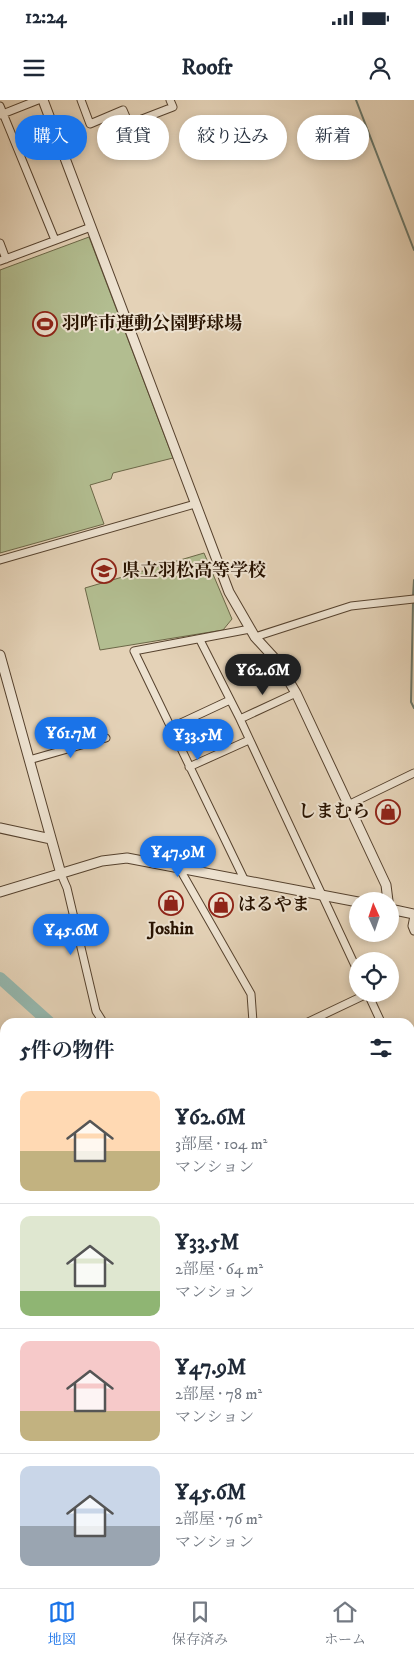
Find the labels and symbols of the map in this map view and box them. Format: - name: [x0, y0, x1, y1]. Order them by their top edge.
- sports icon: 羽咋市運動公園野球場: [32, 311, 58, 337]
- place label: 羽咋市運動公園野球場: [62, 313, 242, 335]
- school or university icon: 県立羽松高等学校: [91, 558, 117, 584]
- place label: 県立羽松高等学校: [122, 560, 266, 582]
- pin: ¥62.6M: [222, 654, 304, 696]
- pin: ¥61.7M: [30, 716, 112, 759]
- pin: ¥33.5M: [157, 718, 239, 761]
- shop icon: しまむら: [375, 799, 401, 825]
- place label: しまむら: [298, 801, 370, 823]
- pin: ¥47.9M: [137, 836, 219, 878]
- shop icon: Joshin: [158, 890, 184, 916]
- shop icon: はるやま: [208, 892, 234, 918]
- north arrow: [349, 892, 399, 942]
- place label: はるやま: [238, 894, 310, 916]
- pin: ¥45.6M: [30, 914, 112, 956]
- place label: Joshin: [146, 918, 194, 940]

